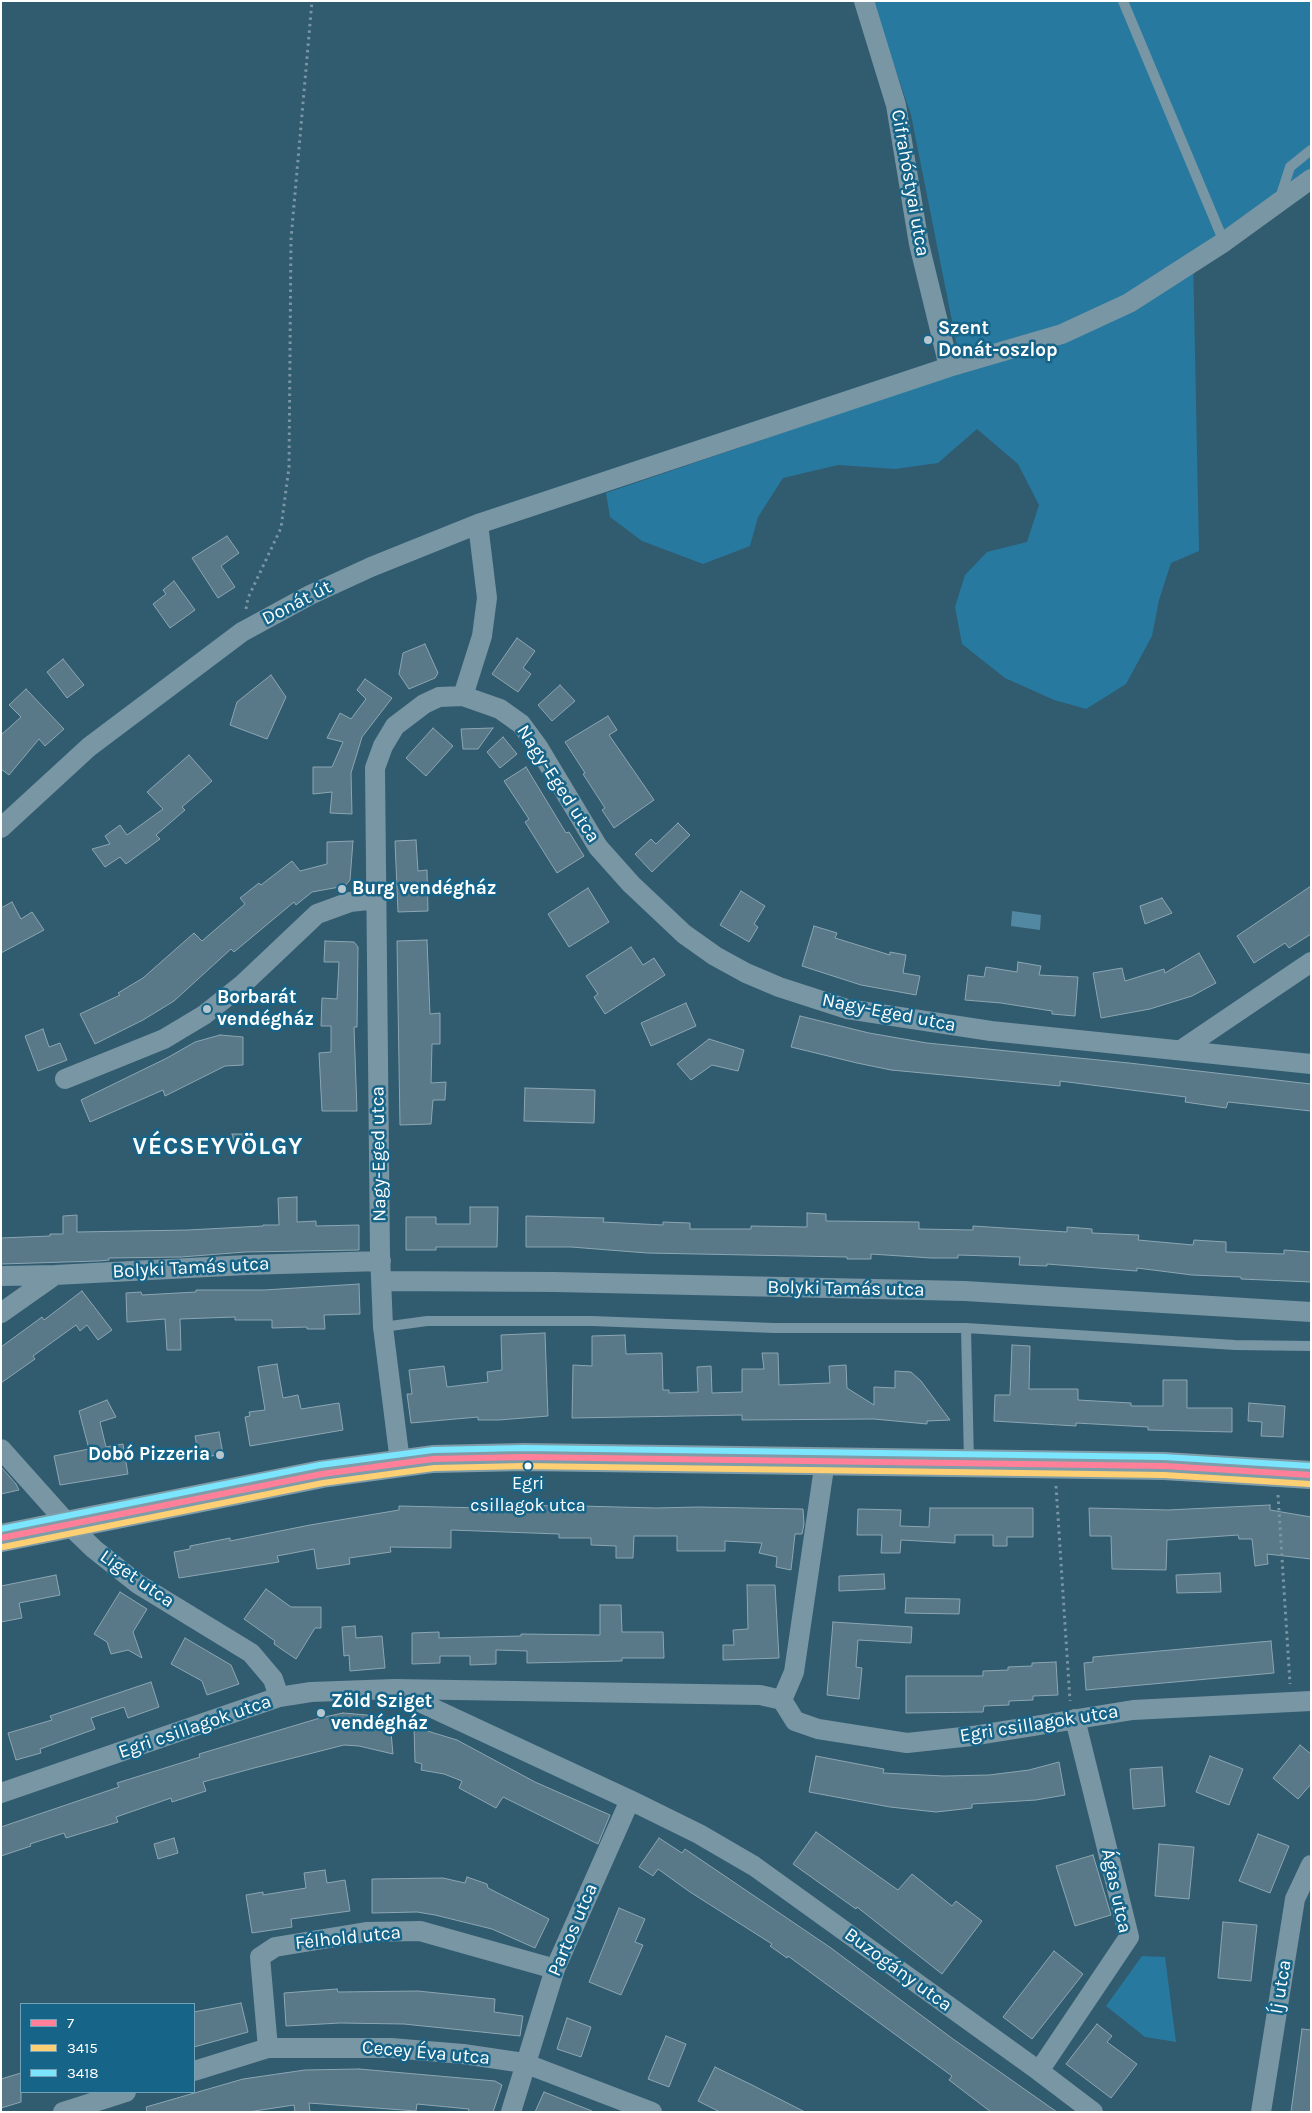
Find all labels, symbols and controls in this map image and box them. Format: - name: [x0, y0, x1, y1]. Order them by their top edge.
- street label: Cifrahóstyai utca: [886, 108, 934, 258]
- place label: Szent Donát-oszlop: [938, 318, 1058, 362]
- marker: Szent Donát-oszlop: [922, 334, 934, 346]
- street label: Donát út: [258, 576, 336, 630]
- street label: Nagy-Eged utca: [511, 721, 605, 847]
- place label: Burg vendégház: [352, 878, 496, 900]
- marker: Burg vendégház: [336, 883, 348, 895]
- place label: Borbarát vendégház: [217, 987, 314, 1031]
- street label: Nagy-Eged utca: [820, 989, 958, 1037]
- marker: Borbarát vendégház: [201, 1003, 213, 1015]
- street label: Nagy-Eged utca: [366, 1086, 392, 1222]
- district label: VÉCSEYVÖLGY: [131, 1133, 305, 1161]
- street label: Bolyki Tamás utca: [112, 1253, 270, 1283]
- street label: Bolyki Tamás utca: [767, 1276, 925, 1302]
- place label: Dobó Pizzeria: [88, 1444, 210, 1466]
- marker: Dobó Pizzeria: [214, 1449, 226, 1461]
- marker: Egri csillagok utca: [523, 1461, 533, 1471]
- place label: Egri csillagok utca: [470, 1473, 586, 1516]
- street label: Liget utca: [95, 1545, 179, 1613]
- street label: Egri csillagok utca: [116, 1690, 274, 1764]
- place label: Zöld Sziget vendégház: [331, 1691, 432, 1735]
- street label: Egri csillagok utca: [958, 1700, 1120, 1748]
- marker: Zöld Sziget vendégház: [315, 1707, 327, 1719]
- street label: Ágas utca: [1096, 1847, 1136, 1935]
- street label: Partos utca: [543, 1880, 603, 1980]
- street label: Félhold utca: [294, 1921, 402, 1955]
- street label: Buzogány utca: [840, 1923, 956, 2017]
- street label: Íj utca: [1265, 1958, 1297, 2016]
- legend: [20, 2003, 195, 2093]
- text: 7: [67, 2014, 74, 2032]
- street label: Cecey Éva utca: [361, 2036, 491, 2070]
- text: 3415: [67, 2039, 98, 2057]
- text: 3418: [67, 2064, 98, 2082]

